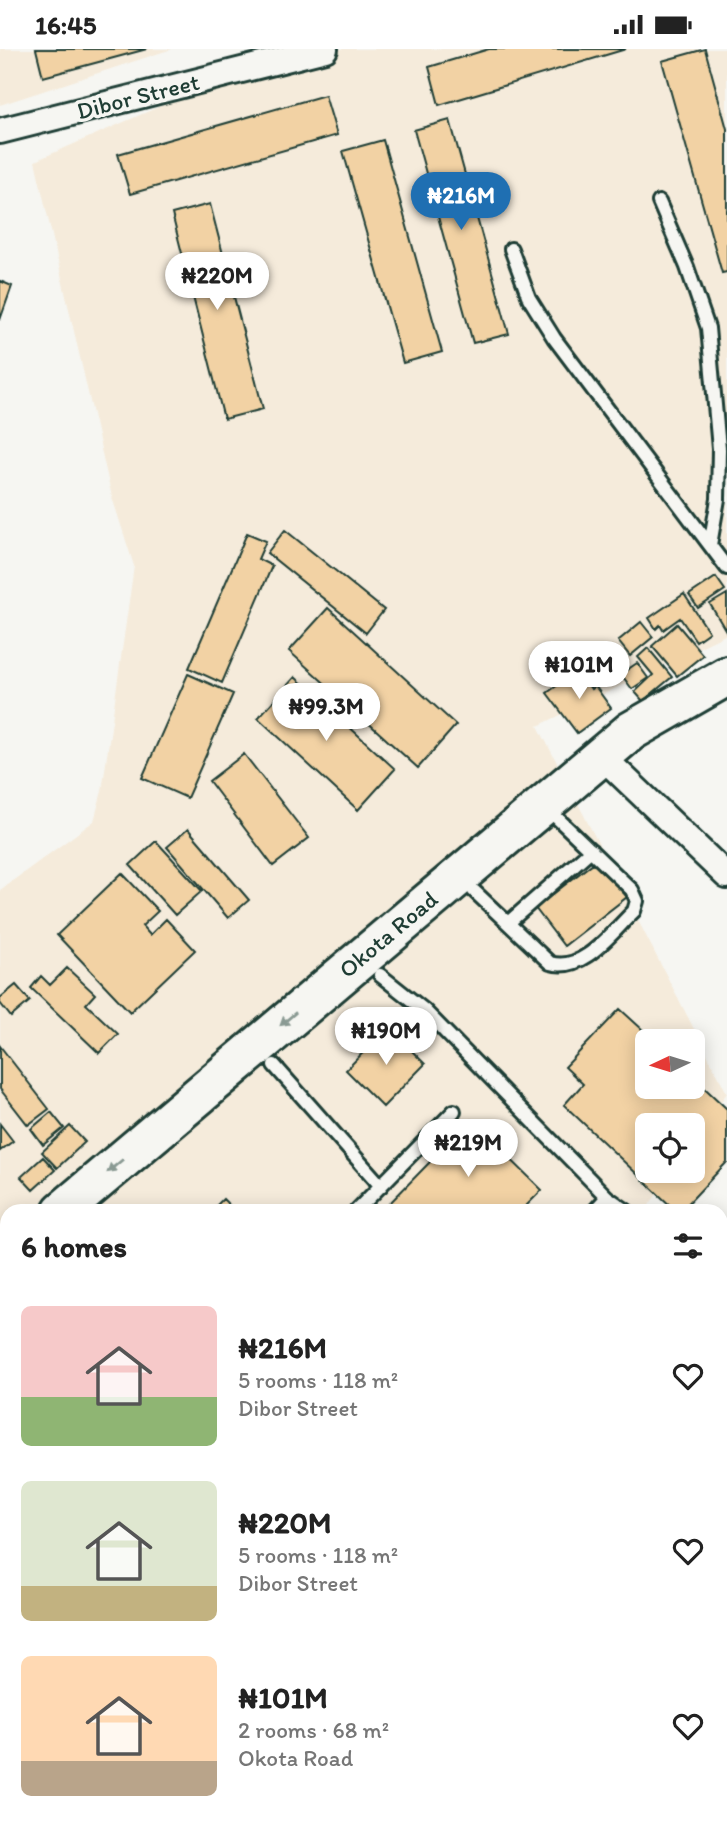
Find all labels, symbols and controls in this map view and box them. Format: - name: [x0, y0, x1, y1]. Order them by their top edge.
- text: 16:45: [35, 9, 96, 41]
- street label: Dibor Street: [74, 67, 202, 125]
- pin: ₦216M: [412, 173, 510, 232]
- text: ₦216M: [427, 181, 495, 209]
- pin: ₦220M: [168, 253, 266, 312]
- text: ₦220M: [181, 261, 253, 289]
- pin: ₦101M: [530, 641, 628, 701]
- text: ₦101M: [545, 650, 613, 678]
- pin: ₦99.3M: [269, 683, 383, 743]
- text: ₦99.3M: [288, 692, 364, 720]
- street label: Okota Road: [333, 884, 443, 984]
- pin: ₦190M: [337, 1007, 435, 1067]
- one-way arrow: [280, 1011, 297, 1026]
- text: ₦190M: [351, 1016, 421, 1044]
- north arrow: [635, 1029, 705, 1099]
- map controls: [635, 1029, 705, 1183]
- button: locate: [635, 1113, 705, 1183]
- pin: ₦219M: [419, 1119, 517, 1179]
- text: ₦219M: [434, 1128, 502, 1156]
- one-way arrow: [106, 1158, 123, 1173]
- icon: filters: [669, 1227, 707, 1265]
- text: 6 homes: [21, 1228, 127, 1265]
- text: ₦216M: [238, 1329, 327, 1366]
- icon: home: [77, 1334, 161, 1418]
- icon: heart: [669, 1357, 707, 1395]
- text: 5 rooms · 118 m²: [238, 1366, 398, 1394]
- text: Dibor Street: [238, 1394, 358, 1422]
- text: ₦220M: [238, 1504, 332, 1541]
- icon: home: [77, 1509, 161, 1593]
- icon: heart: [669, 1532, 707, 1570]
- text: 5 rooms · 118 m²: [238, 1541, 398, 1569]
- text: Dibor Street: [238, 1569, 358, 1597]
- text: ₦101M: [238, 1679, 328, 1716]
- icon: home: [77, 1684, 161, 1768]
- icon: heart: [669, 1707, 707, 1745]
- text: 2 rooms · 68 m²: [238, 1716, 389, 1744]
- text: Okota Road: [238, 1744, 353, 1772]

